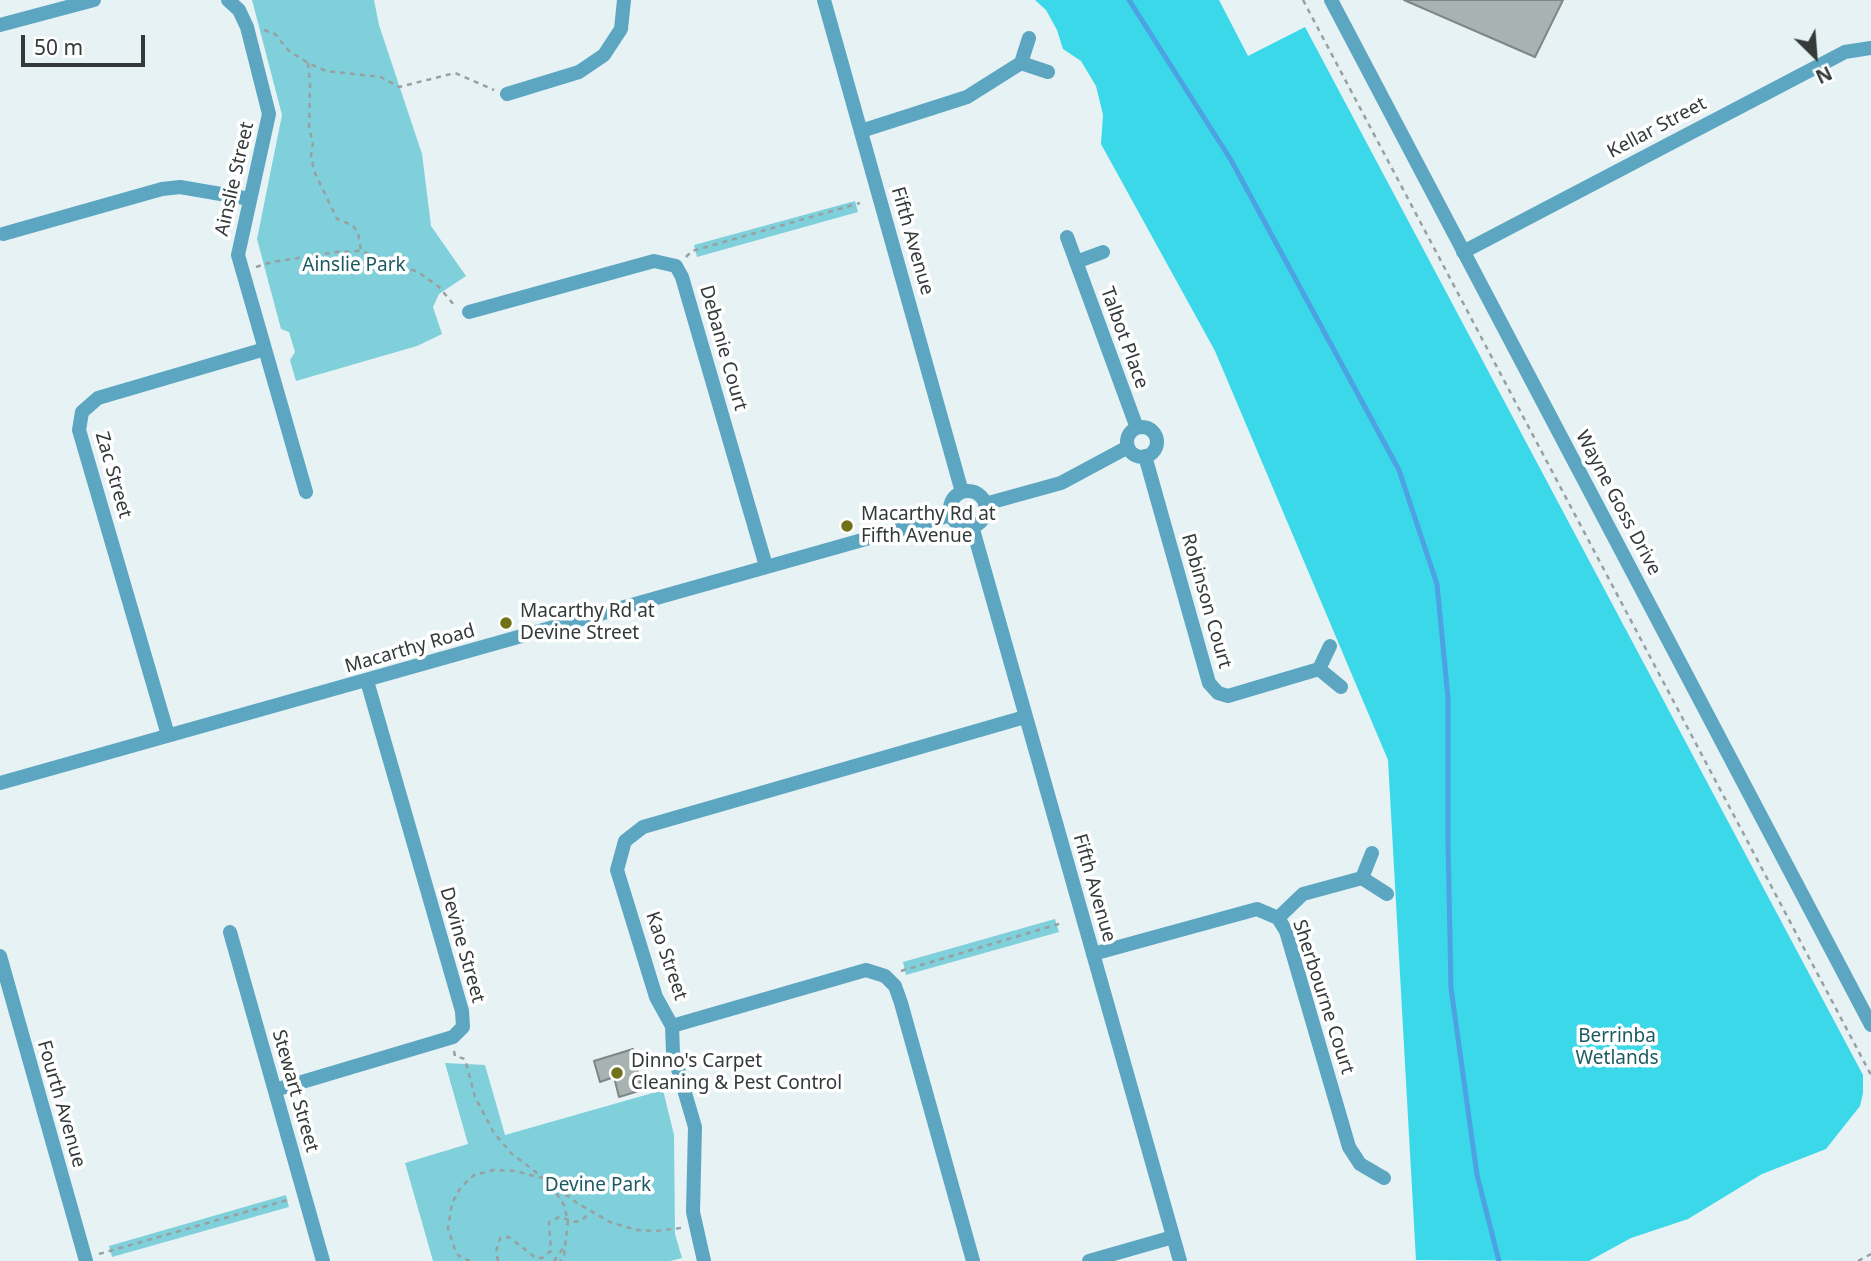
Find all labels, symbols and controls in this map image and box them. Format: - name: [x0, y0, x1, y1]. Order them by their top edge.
- scale bar: [24, 21, 149, 65]
- north arrow: [1780, 21, 1850, 91]
- text: 50 m: [34, 33, 83, 61]
- text: N: [1811, 60, 1836, 90]
- street label: Kellar Street: [1604, 92, 1710, 164]
- street label: Ainslie Street: [211, 120, 259, 238]
- street label: Fifth Avenue: [886, 184, 938, 298]
- park label: Ainslie Park: [302, 255, 406, 277]
- street label: Debanie Court: [694, 283, 752, 413]
- street label: Talbot Place: [1095, 284, 1153, 392]
- street label: Wayne Goss Drive: [1570, 427, 1666, 579]
- street label: Zac Street: [90, 429, 136, 521]
- place label: Macarthy Rd at Fifth Avenue: [861, 504, 996, 548]
- marker: Macarthy Rd at Fifth Avenue: [839, 518, 855, 534]
- street label: Robinson Court: [1176, 531, 1236, 671]
- place label: Macarthy Rd at Devine Street: [520, 601, 655, 645]
- marker: Macarthy Rd at Devine Street: [498, 615, 514, 631]
- street label: Macarthy Road: [342, 620, 478, 678]
- street label: Fifth Avenue: [1068, 831, 1120, 945]
- street label: Devine Street: [435, 885, 489, 1005]
- street label: Kao Street: [640, 909, 692, 1003]
- street label: Sherbourne Court: [1287, 917, 1359, 1077]
- park label: Berrinba Wetlands: [1576, 1026, 1658, 1070]
- street label: Stewart Street: [267, 1027, 323, 1155]
- street label: Fourth Avenue: [32, 1038, 90, 1170]
- place label: Dinno's Carpet Cleaning & Pest Control: [631, 1051, 842, 1095]
- marker: Dinno's Carpet Cleaning & Pest Control: [609, 1065, 625, 1081]
- park label: Devine Park: [545, 1175, 651, 1197]

